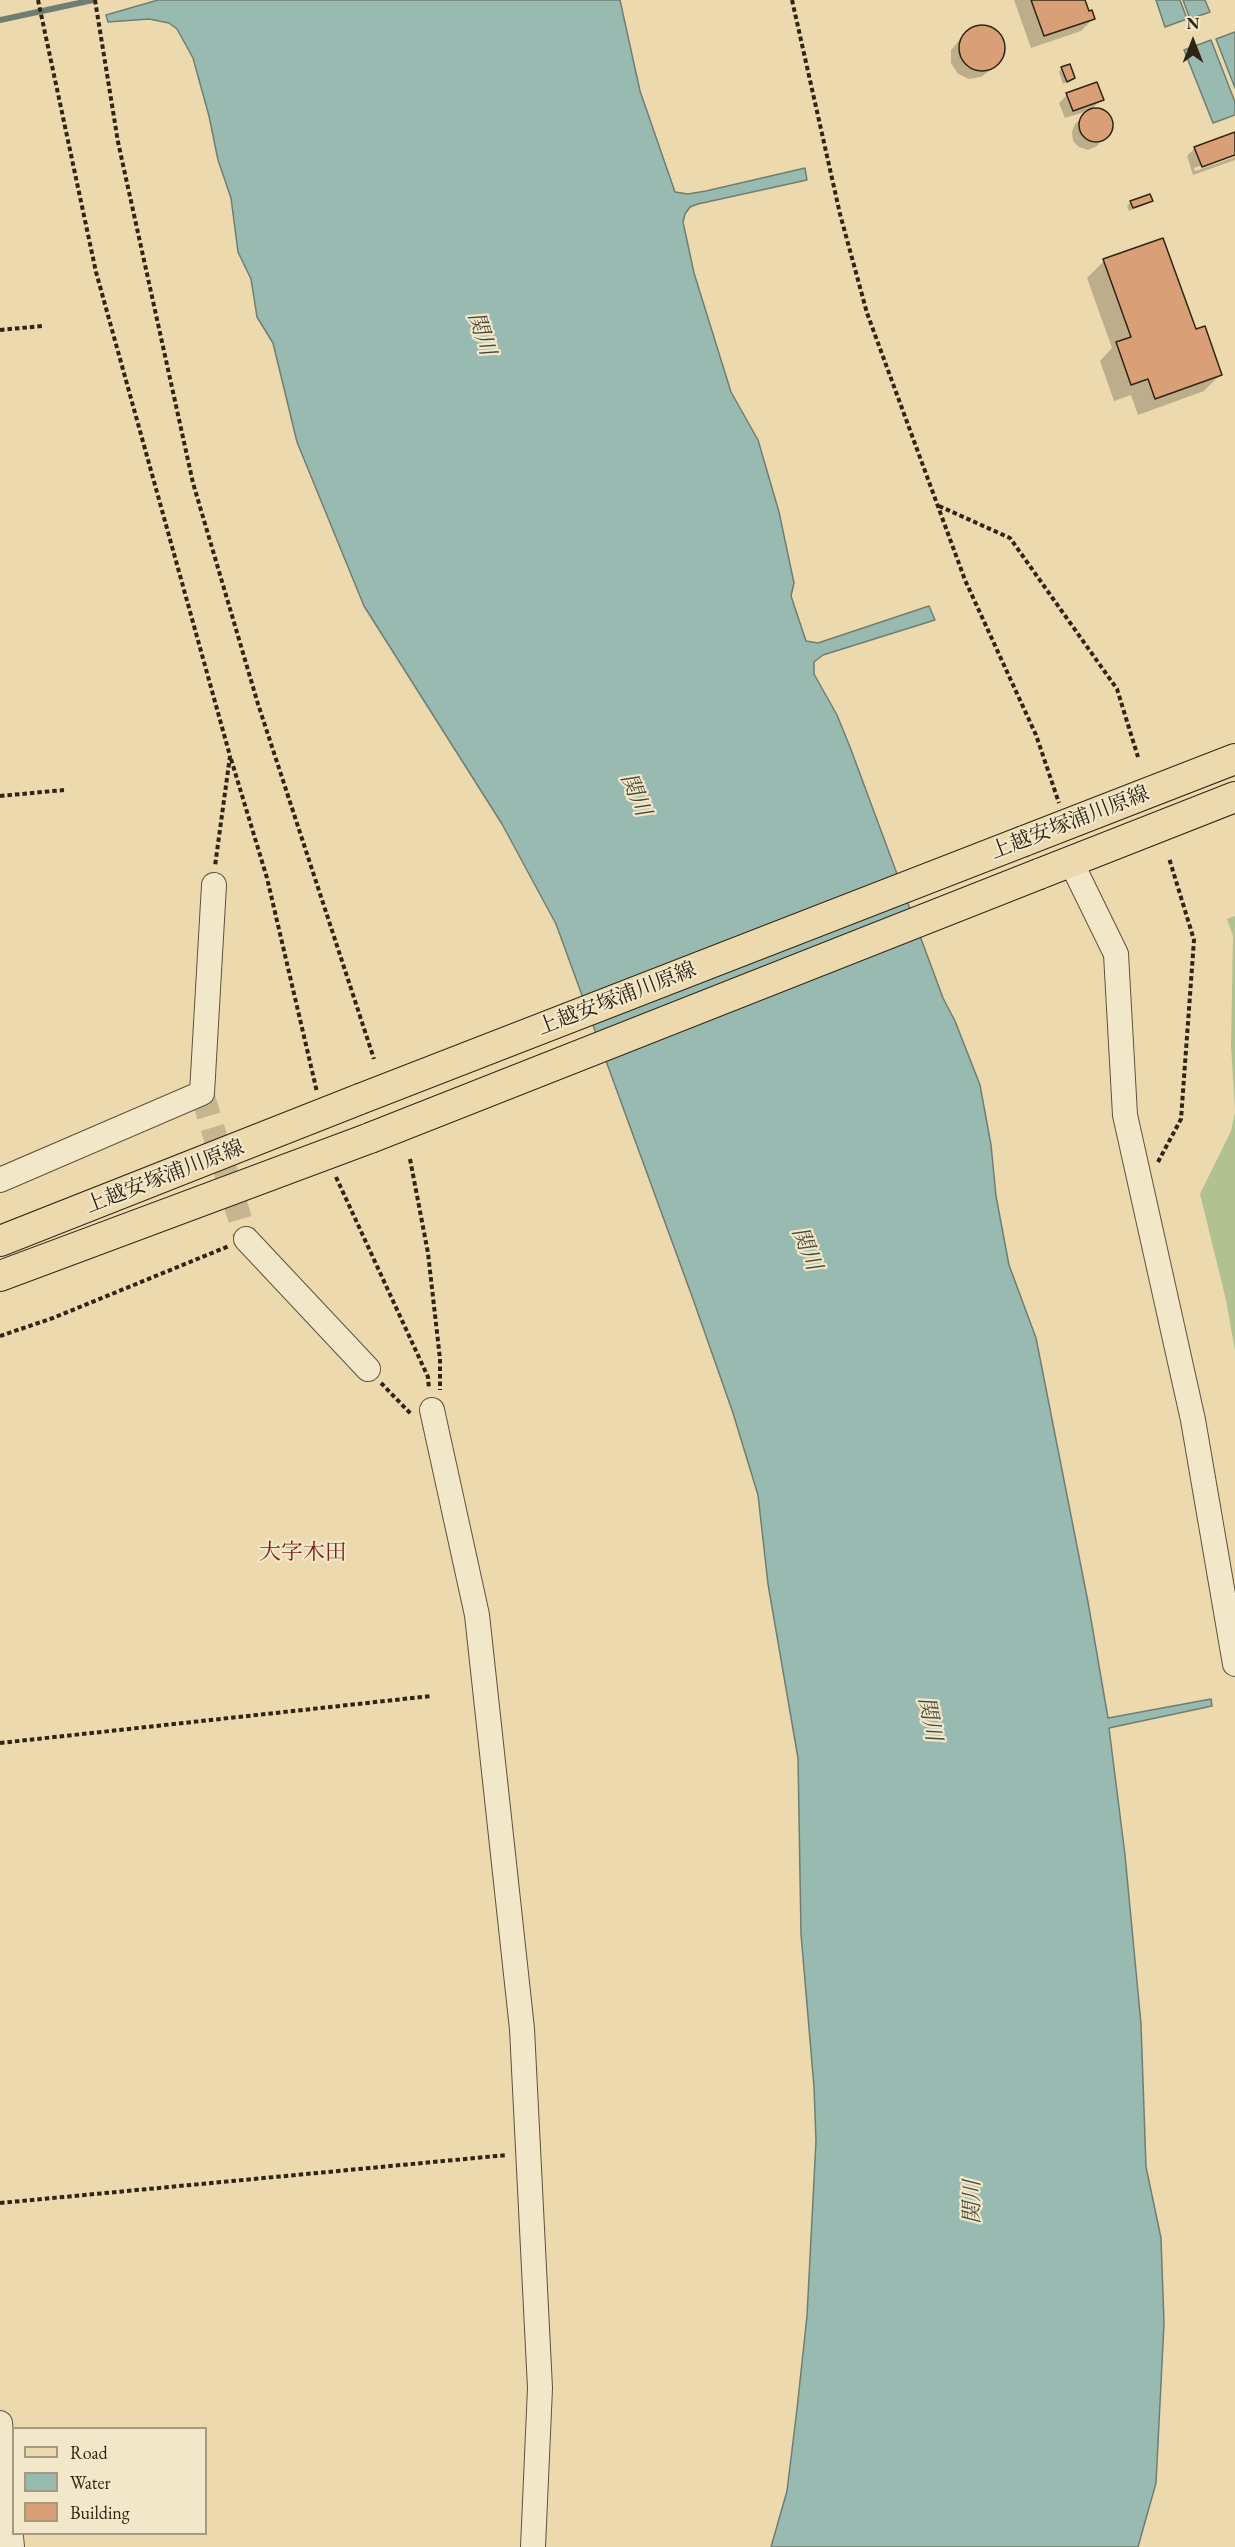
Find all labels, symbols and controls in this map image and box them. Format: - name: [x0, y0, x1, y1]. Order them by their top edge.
- north arrow: [1163, 12, 1223, 72]
- text: N: [1187, 13, 1199, 34]
- water label: 関川: [462, 309, 500, 359]
- water label: 関川: [614, 770, 656, 820]
- street label: 上越安塚浦川原線: [987, 781, 1153, 865]
- street label: 上越安塚浦川原線: [534, 957, 700, 1041]
- street label: 上越安塚浦川原線: [82, 1135, 248, 1219]
- water label: 関川: [786, 1224, 826, 1274]
- district label: 大字木田: [259, 1540, 347, 1566]
- water label: 関川: [912, 1695, 946, 1743]
- water label: 関川: [960, 2180, 986, 2224]
- legend: [12, 2427, 207, 2535]
- text: Road: [70, 2441, 108, 2464]
- text: Water: [70, 2471, 111, 2494]
- text: Building: [70, 2501, 130, 2524]

